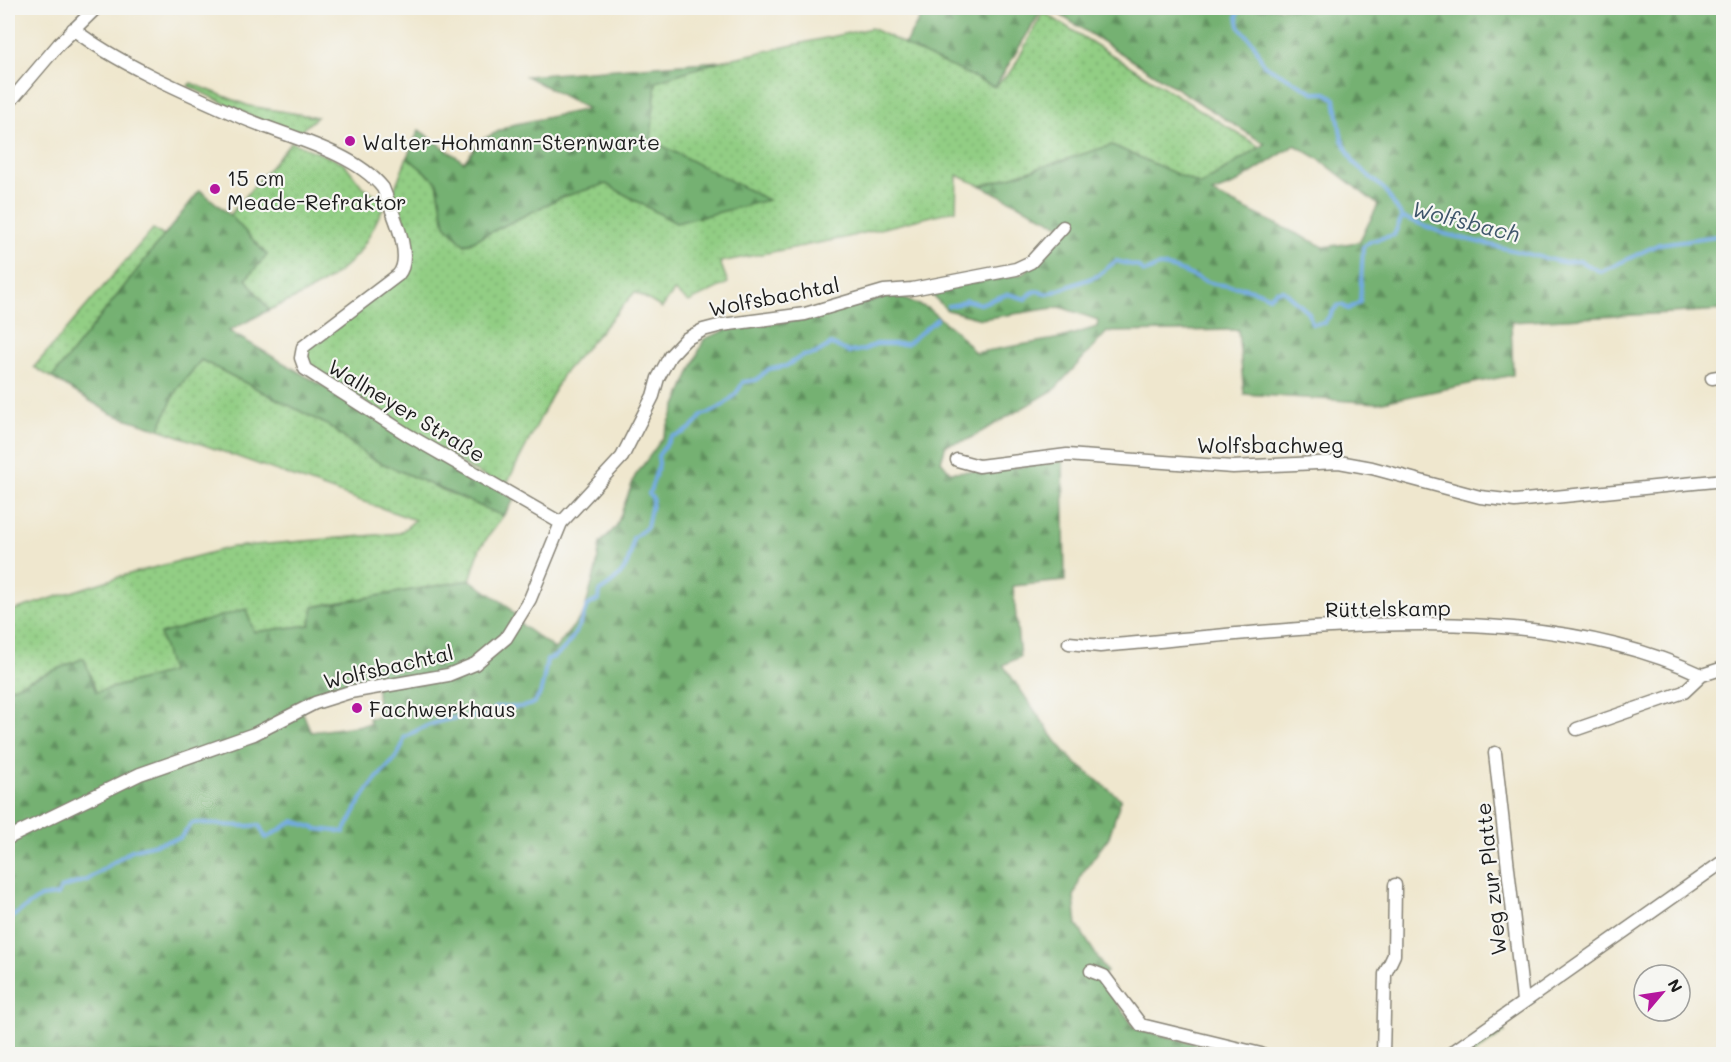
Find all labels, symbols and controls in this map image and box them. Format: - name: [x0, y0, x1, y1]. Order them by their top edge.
- place label: Walter-Hohmann-Sternwarte: [362, 128, 660, 155]
- marker: Walter-Hohmann-Sternwarte: [343, 134, 357, 148]
- place label: 15 cm Meade-Refraktor: [227, 164, 407, 215]
- marker: 15 cm Meade-Refraktor: [208, 182, 222, 196]
- water label: Wolfsbach: [1409, 194, 1523, 248]
- street label: Wolfsbachtal: [706, 270, 842, 322]
- street label: Wallneyer Straße: [323, 352, 491, 468]
- street label: Wolfsbachweg: [1197, 431, 1343, 458]
- street label: Rüttelskamp: [1325, 593, 1451, 623]
- street label: Wolfsbachtal: [320, 638, 456, 694]
- place label: Fachwerkhaus: [369, 695, 516, 722]
- marker: Fachwerkhaus: [350, 701, 364, 715]
- street label: Weg zur Platte: [1469, 801, 1511, 957]
- north arrow: [1632, 963, 1692, 1023]
- text: N: [1663, 975, 1688, 996]

